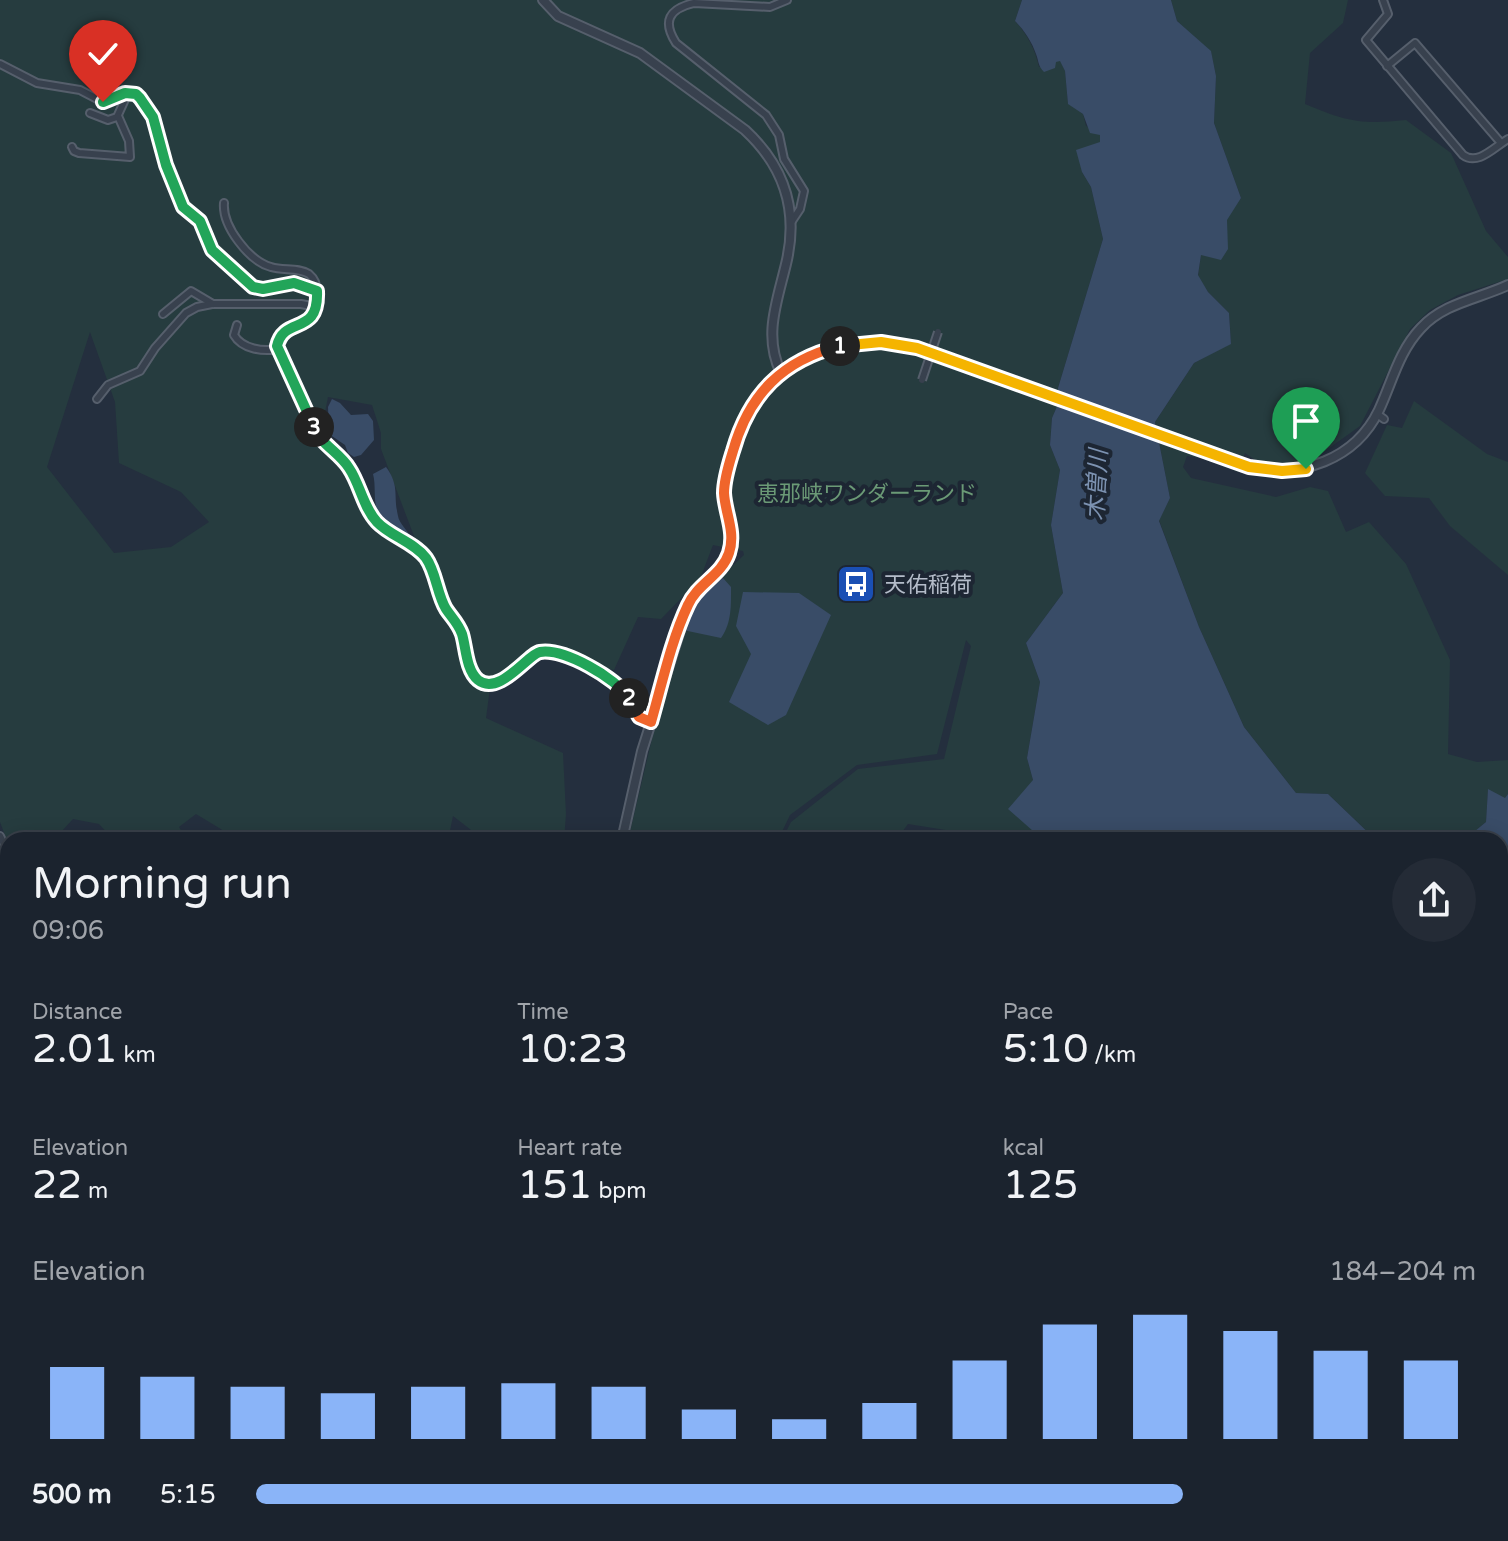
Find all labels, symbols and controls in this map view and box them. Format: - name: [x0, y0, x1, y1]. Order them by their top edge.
- pin: [69, 20, 137, 102]
- icon: check: [81, 32, 125, 76]
- pin: 1: [820, 326, 860, 366]
- text: 1: [833, 333, 847, 359]
- pin: [1272, 387, 1340, 469]
- icon: arrive: [1284, 399, 1328, 443]
- pin: 3: [294, 407, 334, 447]
- text: 3: [307, 414, 321, 440]
- water label: 木曽川: [1081, 445, 1114, 522]
- park label: 恵那峡ワンダーランド: [757, 481, 977, 507]
- bus stop icon: 天佑稲荷: [835, 563, 877, 605]
- place label: 天佑稲荷: [884, 572, 972, 598]
- pin: 2: [609, 678, 649, 718]
- text: 2: [622, 685, 636, 711]
- text: Morning run: [32, 858, 292, 911]
- button: share: [1392, 858, 1476, 942]
- text: 09:06: [32, 915, 104, 946]
- text: Distance: [32, 999, 123, 1025]
- text: Time: [517, 999, 569, 1025]
- text: Pace: [1003, 999, 1053, 1025]
- text: 2.01: [32, 1025, 118, 1073]
- text: 10:23: [517, 1025, 628, 1073]
- text: 5:10: [1003, 1025, 1088, 1073]
- text: km: [118, 1042, 156, 1068]
- text: /km: [1088, 1042, 1136, 1068]
- text: Elevation: [32, 1135, 128, 1161]
- text: Heart rate: [517, 1135, 622, 1161]
- text: kcal: [1003, 1135, 1044, 1161]
- text: 22: [32, 1161, 82, 1209]
- text: 151: [517, 1161, 593, 1209]
- text: 125: [1003, 1161, 1078, 1209]
- text: m: [82, 1178, 108, 1204]
- text: bpm: [593, 1178, 646, 1204]
- text: Elevation: [32, 1256, 146, 1287]
- text: 184–204 m: [1329, 1256, 1476, 1287]
- text: 500 m: [32, 1479, 112, 1510]
- text: 5:15: [160, 1479, 216, 1510]

